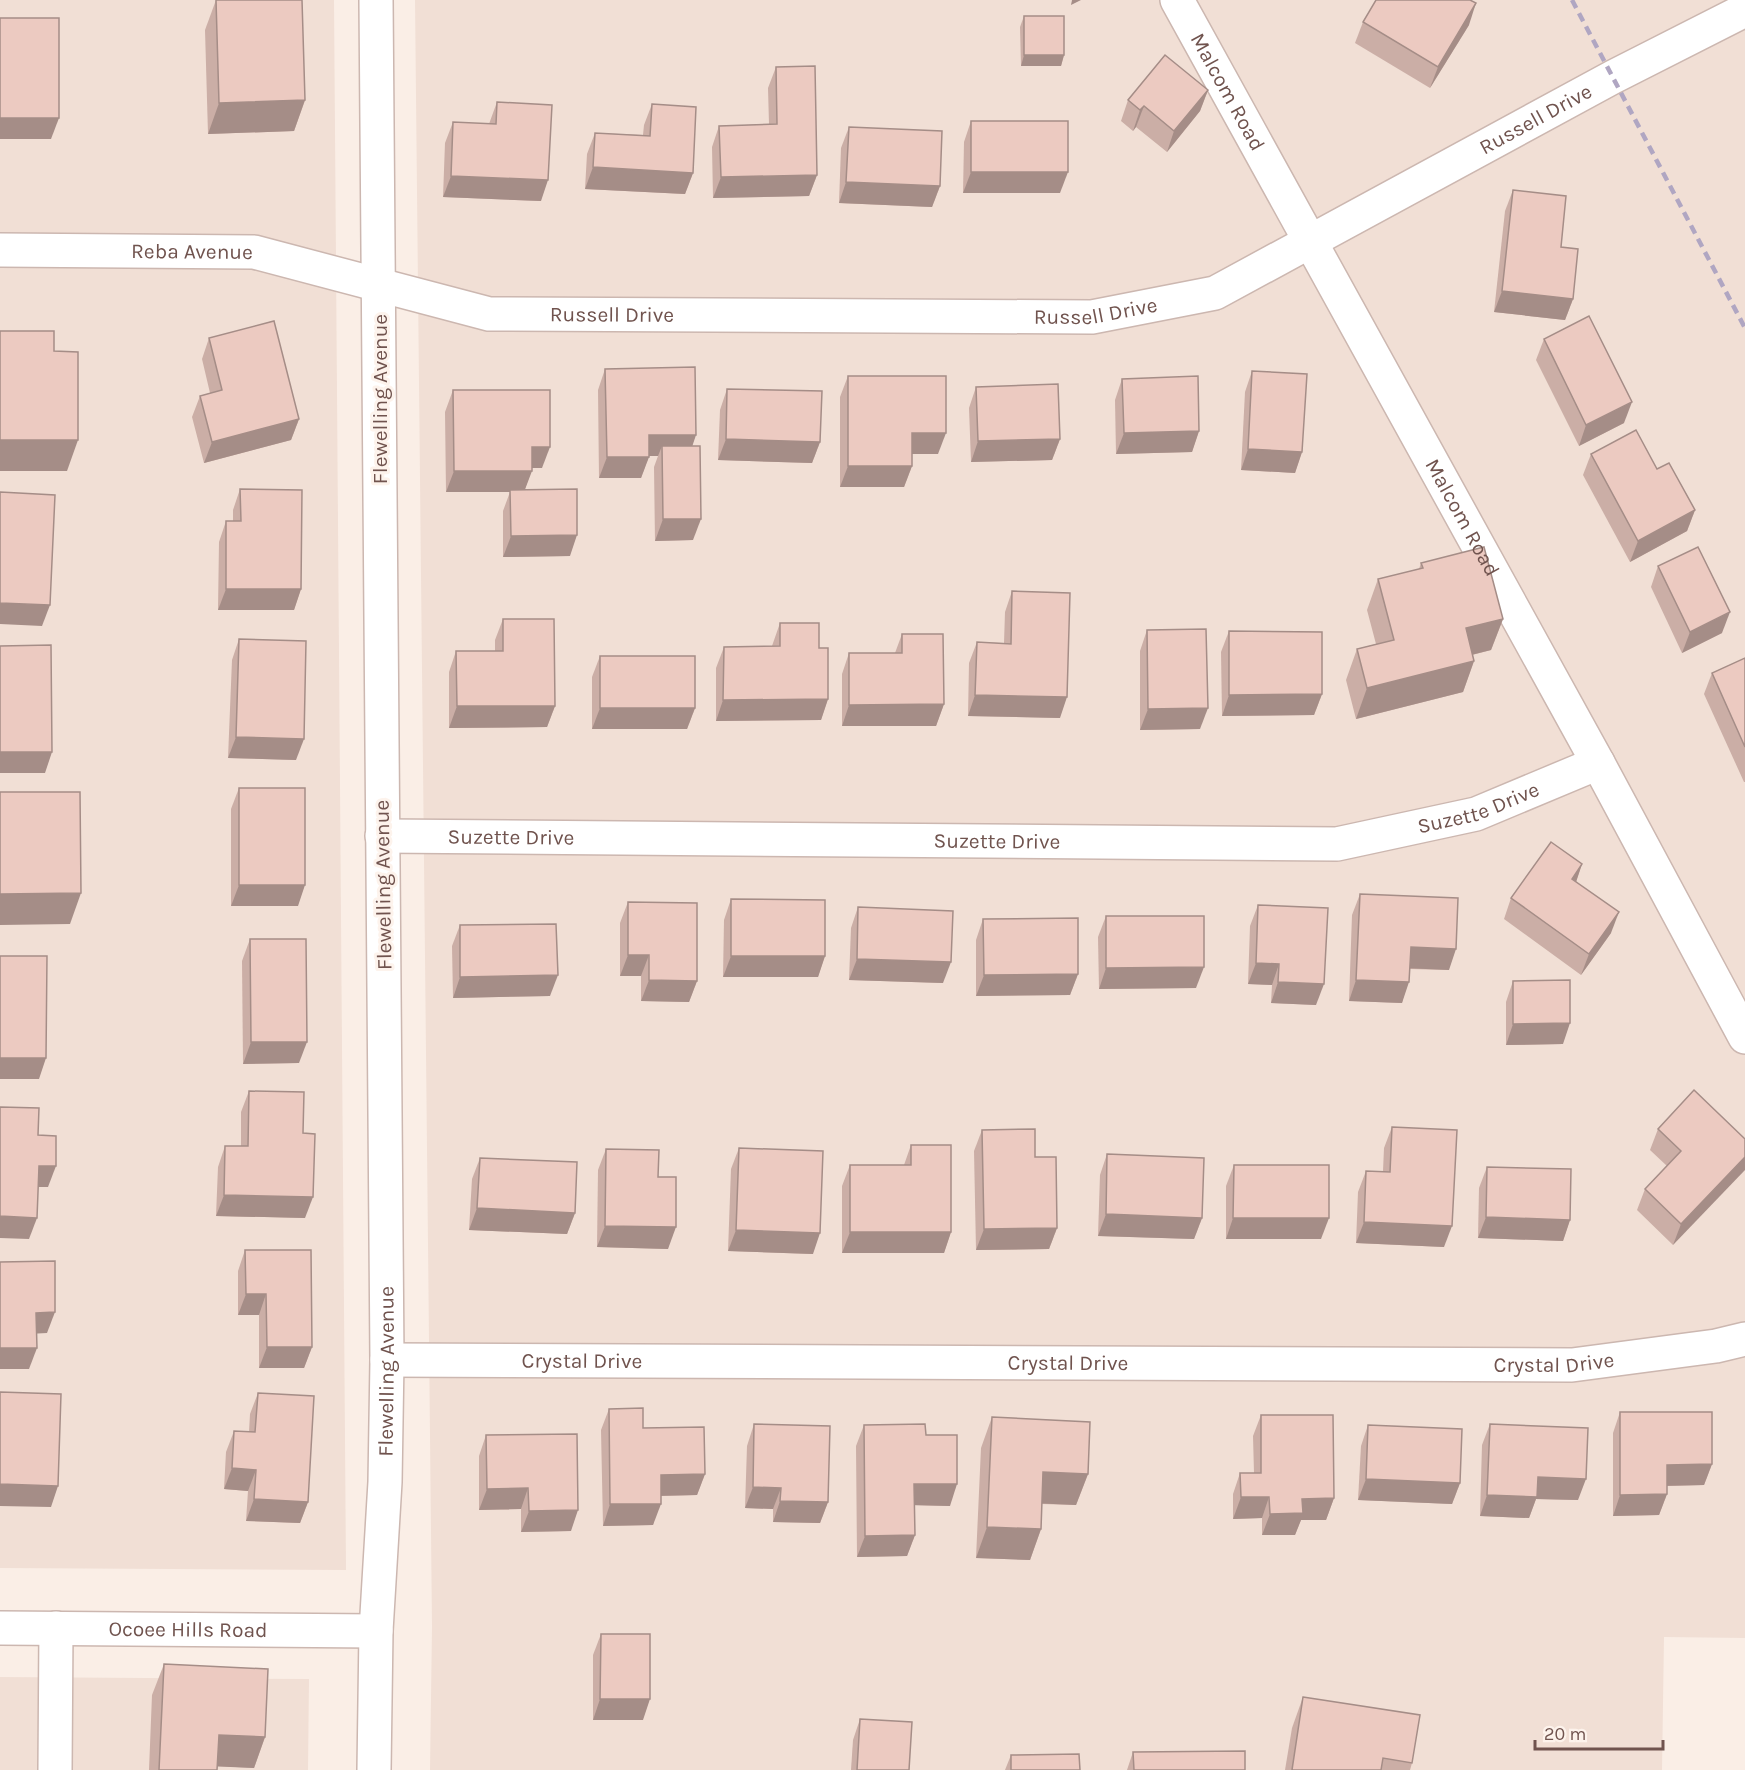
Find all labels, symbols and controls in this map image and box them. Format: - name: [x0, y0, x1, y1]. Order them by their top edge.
- street label: Malcom Road: [1186, 29, 1270, 155]
- street label: Russell Drive: [1475, 79, 1596, 159]
- street label: Reba Avenue: [131, 239, 253, 264]
- street label: Russell Drive: [1034, 293, 1159, 329]
- street label: Russell Drive: [550, 302, 674, 327]
- street label: Flewelling Avenue: [368, 314, 392, 484]
- street label: Malcom Road: [1420, 454, 1505, 580]
- street label: Suzette Drive: [1415, 777, 1543, 838]
- street label: Flewelling Avenue: [370, 800, 396, 970]
- street label: Suzette Drive: [447, 825, 575, 850]
- street label: Suzette Drive: [933, 829, 1061, 854]
- street label: Flewelling Avenue: [373, 1286, 399, 1457]
- street label: Crystal Drive: [1494, 1348, 1616, 1378]
- street label: Crystal Drive: [522, 1349, 642, 1373]
- street label: Crystal Drive: [1008, 1351, 1128, 1375]
- street label: Ocoee Hills Road: [108, 1617, 268, 1642]
- scale bar: [1535, 1713, 1662, 1751]
- text: 20 m: [1544, 1723, 1586, 1745]

